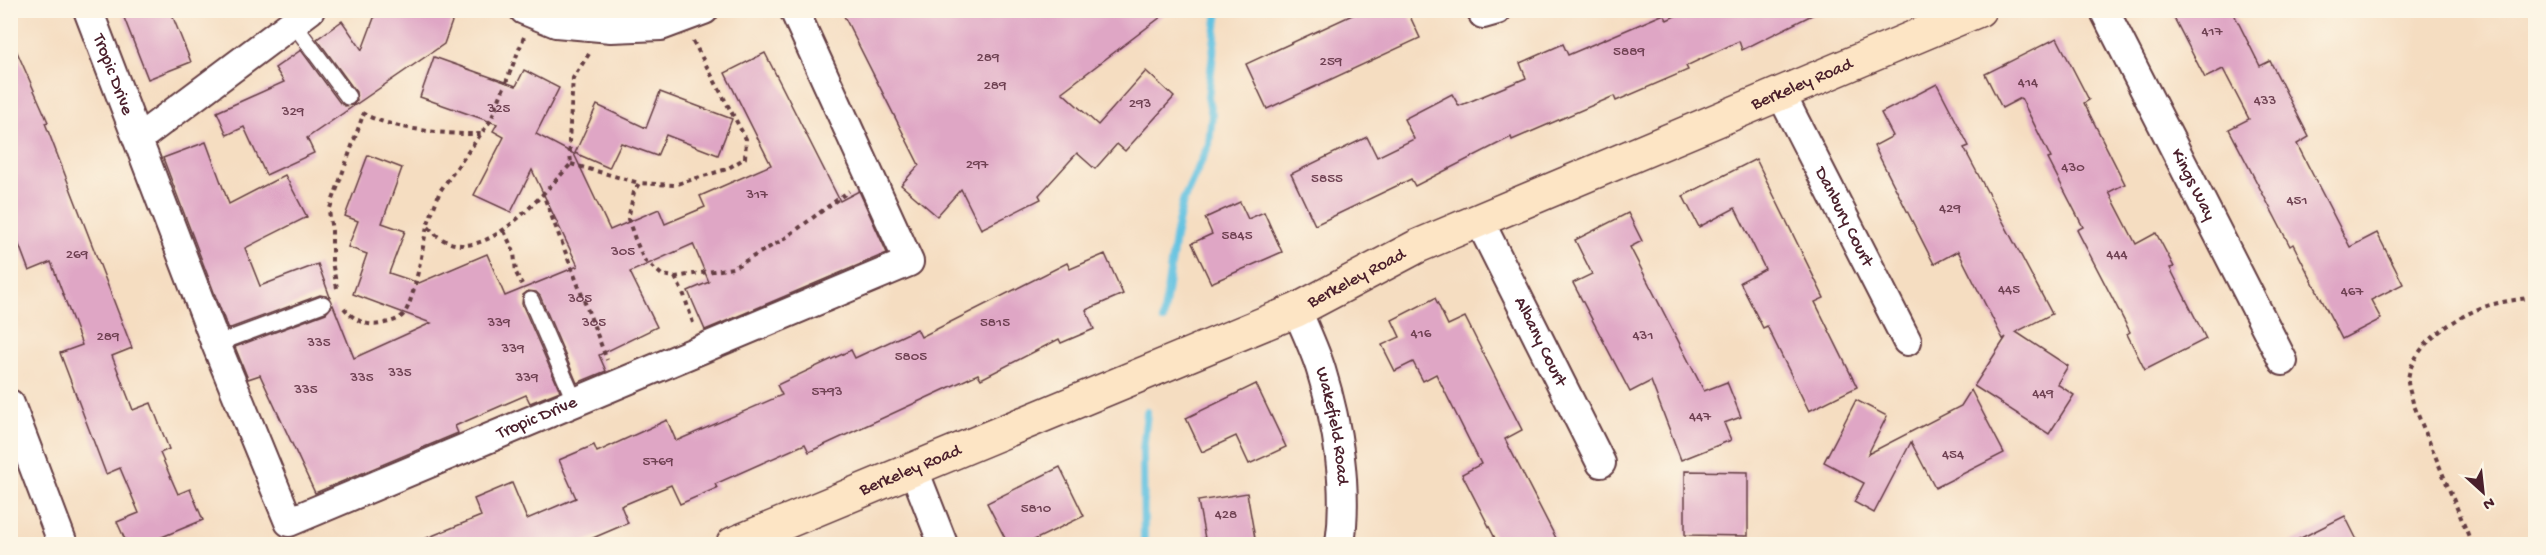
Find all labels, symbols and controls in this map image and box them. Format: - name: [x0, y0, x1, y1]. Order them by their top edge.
- house number: 417: [2202, 23, 2224, 41]
- street label: Tropic Drive: [87, 30, 138, 119]
- house number: 5889: [1613, 43, 1645, 61]
- house number: 289: [976, 49, 1000, 67]
- house number: 259: [1320, 53, 1343, 71]
- street label: Berkeley Road: [1747, 53, 1857, 115]
- house number: 414: [2018, 74, 2038, 92]
- house number: 289: [983, 77, 1007, 95]
- house number: 433: [2254, 92, 2277, 110]
- house number: 293: [1129, 95, 1152, 113]
- house number: 325: [486, 100, 511, 118]
- house number: 329: [281, 103, 305, 121]
- street label: Kings Way: [2166, 145, 2220, 224]
- house number: 297: [966, 156, 990, 174]
- house number: 430: [2061, 159, 2085, 177]
- street label: Danbury Court: [1809, 163, 1879, 272]
- house number: 5855: [1311, 170, 1343, 188]
- house number: 317: [745, 186, 769, 204]
- house number: 451: [2286, 192, 2308, 210]
- house number: 429: [1939, 200, 1961, 218]
- house number: 5845: [1221, 227, 1253, 245]
- house number: 305: [610, 243, 635, 261]
- street label: Berkeley Road: [1303, 243, 1410, 313]
- house number: 269: [66, 246, 89, 264]
- house number: 444: [2106, 246, 2128, 264]
- house number: 445: [1998, 281, 2020, 299]
- house number: 467: [2341, 283, 2364, 301]
- house number: 305: [567, 290, 592, 308]
- street label: Albany Court: [1509, 293, 1572, 391]
- house number: 339: [486, 314, 511, 332]
- house number: 305: [581, 314, 606, 332]
- house number: 5815: [980, 314, 1010, 332]
- house number: 416: [1411, 325, 1432, 343]
- house number: 431: [1633, 327, 1653, 345]
- house number: 289: [96, 328, 120, 346]
- house number: 335: [306, 334, 331, 352]
- house number: 339: [500, 340, 525, 358]
- house number: 5805: [895, 348, 927, 366]
- house number: 335: [387, 364, 412, 382]
- street label: Wakefield Road: [1310, 365, 1353, 487]
- house number: 335: [349, 369, 374, 387]
- house number: 339: [514, 369, 539, 387]
- house number: 335: [293, 381, 318, 399]
- house number: 5793: [812, 383, 843, 401]
- house number: 449: [2032, 385, 2054, 403]
- street label: Tropic Drive: [493, 392, 581, 445]
- house number: 447: [1689, 408, 1712, 426]
- street label: Berkeley Road: [856, 439, 966, 501]
- house number: 454: [1942, 446, 1964, 464]
- house number: 5769: [643, 453, 674, 471]
- north arrow: [2453, 462, 2513, 522]
- text: N: [2479, 491, 2497, 513]
- house number: 5810: [1021, 500, 1052, 518]
- house number: 428: [1215, 506, 1237, 524]

